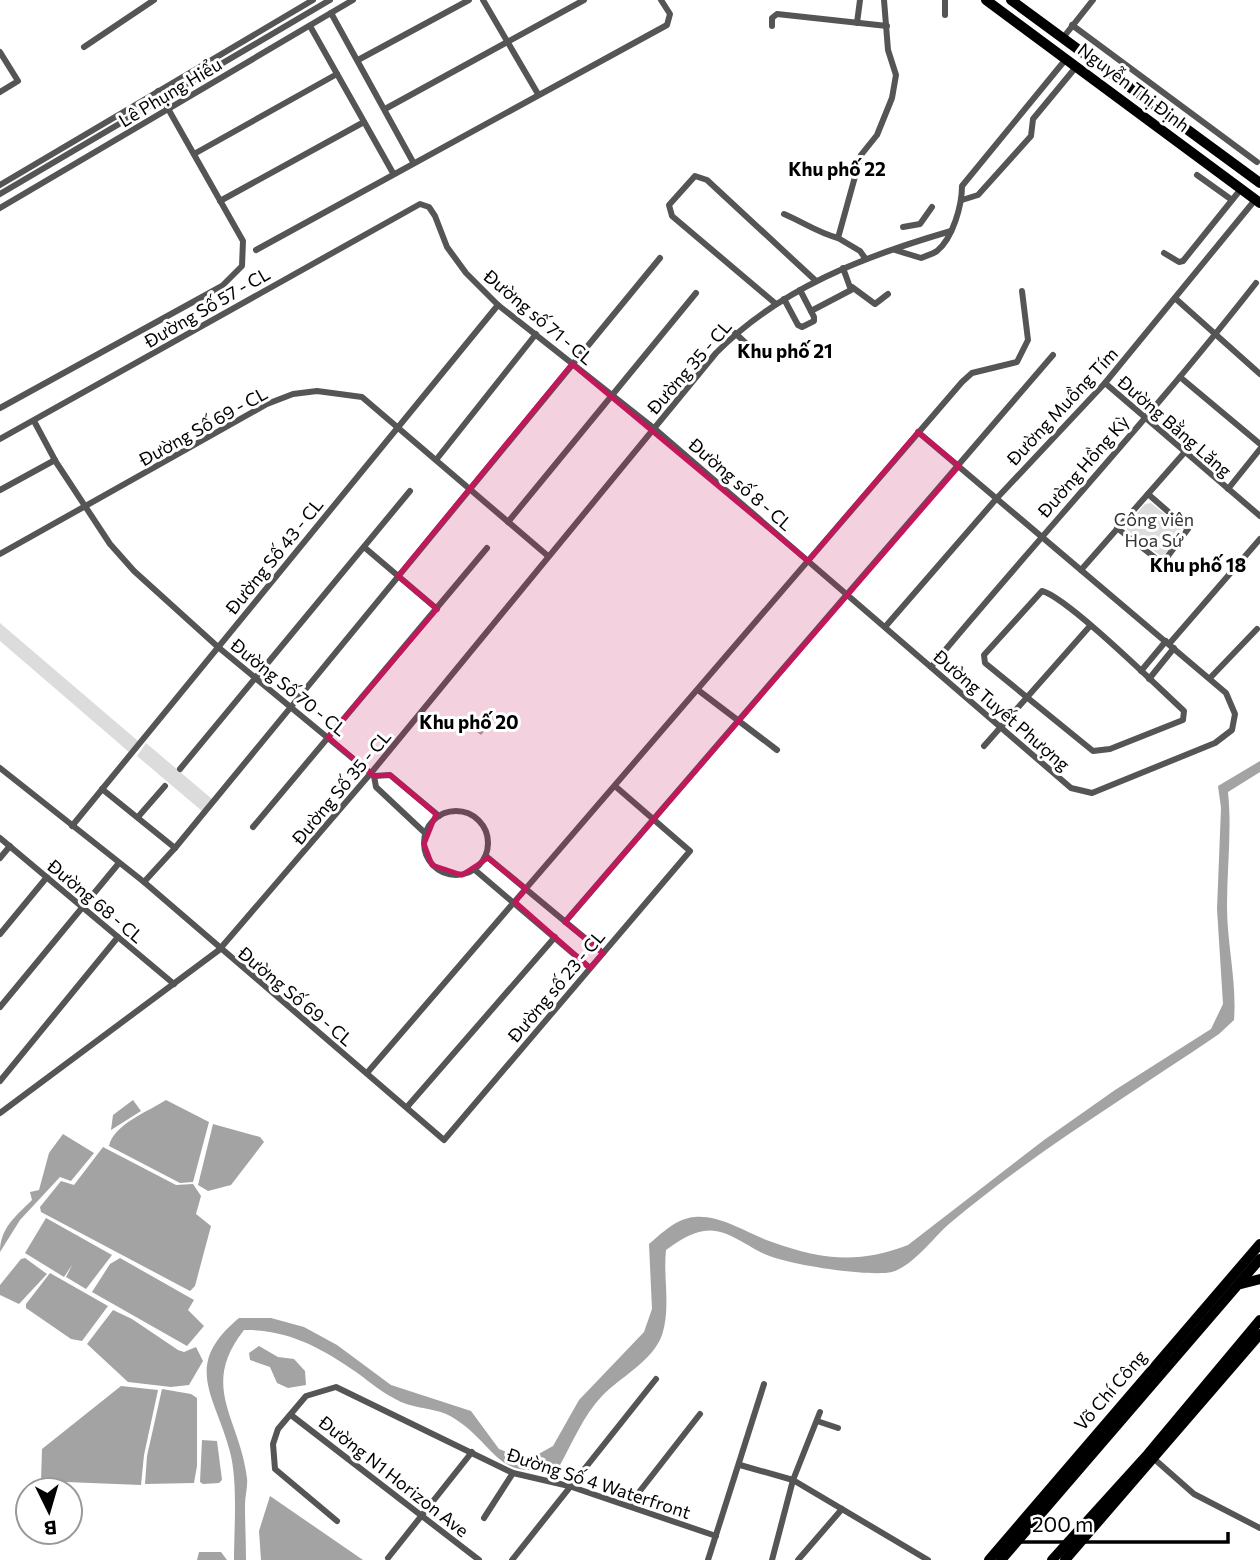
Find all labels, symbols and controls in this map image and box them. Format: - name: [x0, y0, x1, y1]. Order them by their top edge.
- street label: Nguyễn Thị Định: [1074, 38, 1194, 136]
- street label: Lê Phụng Hiểu: [115, 53, 225, 131]
- district label: Khu phố 22: [788, 157, 886, 180]
- street label: Đường Số 57 - CL: [139, 262, 274, 352]
- street label: Đường số 71 - CL: [479, 264, 598, 369]
- street label: Đường 35 - CL: [642, 316, 736, 419]
- district label: Khu phố 21: [737, 339, 833, 362]
- street label: Đường Muồng Tím: [1001, 343, 1122, 470]
- street label: Đường Bằng Lăng: [1113, 370, 1237, 482]
- street label: Đường Số 69 - CL: [134, 382, 271, 471]
- street label: Đường Hồng Kỳ: [1032, 410, 1133, 522]
- street label: Đường số 8 - CL: [684, 432, 797, 535]
- street label: Đường Số 43 - CL: [220, 494, 327, 619]
- park label: Công viên Hoa Sứ: [1114, 508, 1194, 551]
- district label: Khu phố 18: [1150, 553, 1246, 576]
- street label: Đường Số 70 - CL: [226, 633, 351, 740]
- street label: Đường Tuyết Phượng: [929, 644, 1075, 775]
- district label: Khu phố 20: [419, 710, 519, 733]
- street label: Đường Số 35 - CL: [286, 726, 395, 849]
- street label: Đường 68 - CL: [43, 854, 148, 948]
- street label: Đường số 23 - CL: [502, 926, 609, 1047]
- street label: Đường Số 69 - CL: [233, 941, 358, 1050]
- street label: Võ Chí Công: [1069, 1345, 1151, 1435]
- street label: Đường N1 Horizon Ave: [314, 1410, 473, 1541]
- street label: Đường Số 4 Waterfront: [503, 1443, 694, 1523]
- north arrow: [14, 1476, 84, 1546]
- scale bar: [1022, 1500, 1228, 1544]
- text: 200 m: [1032, 1511, 1093, 1536]
- text: B: [43, 1516, 58, 1540]

